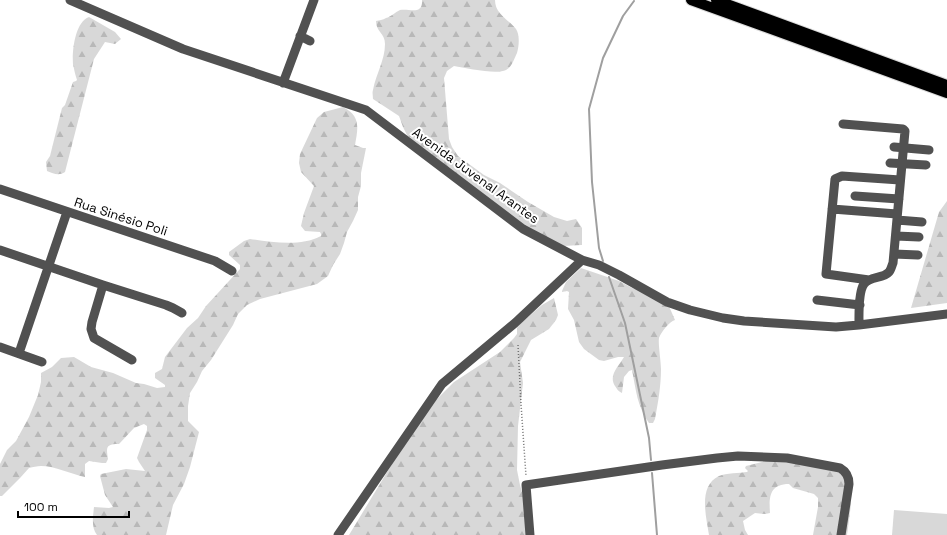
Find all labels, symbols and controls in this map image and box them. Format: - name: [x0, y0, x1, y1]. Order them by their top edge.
- street label: Avenida Juvenal Arantes: [409, 124, 543, 227]
- street label: Rua Sinésio Poli: [72, 193, 170, 240]
- scale bar: [18, 493, 129, 519]
- text: 100 m: [24, 499, 58, 515]

